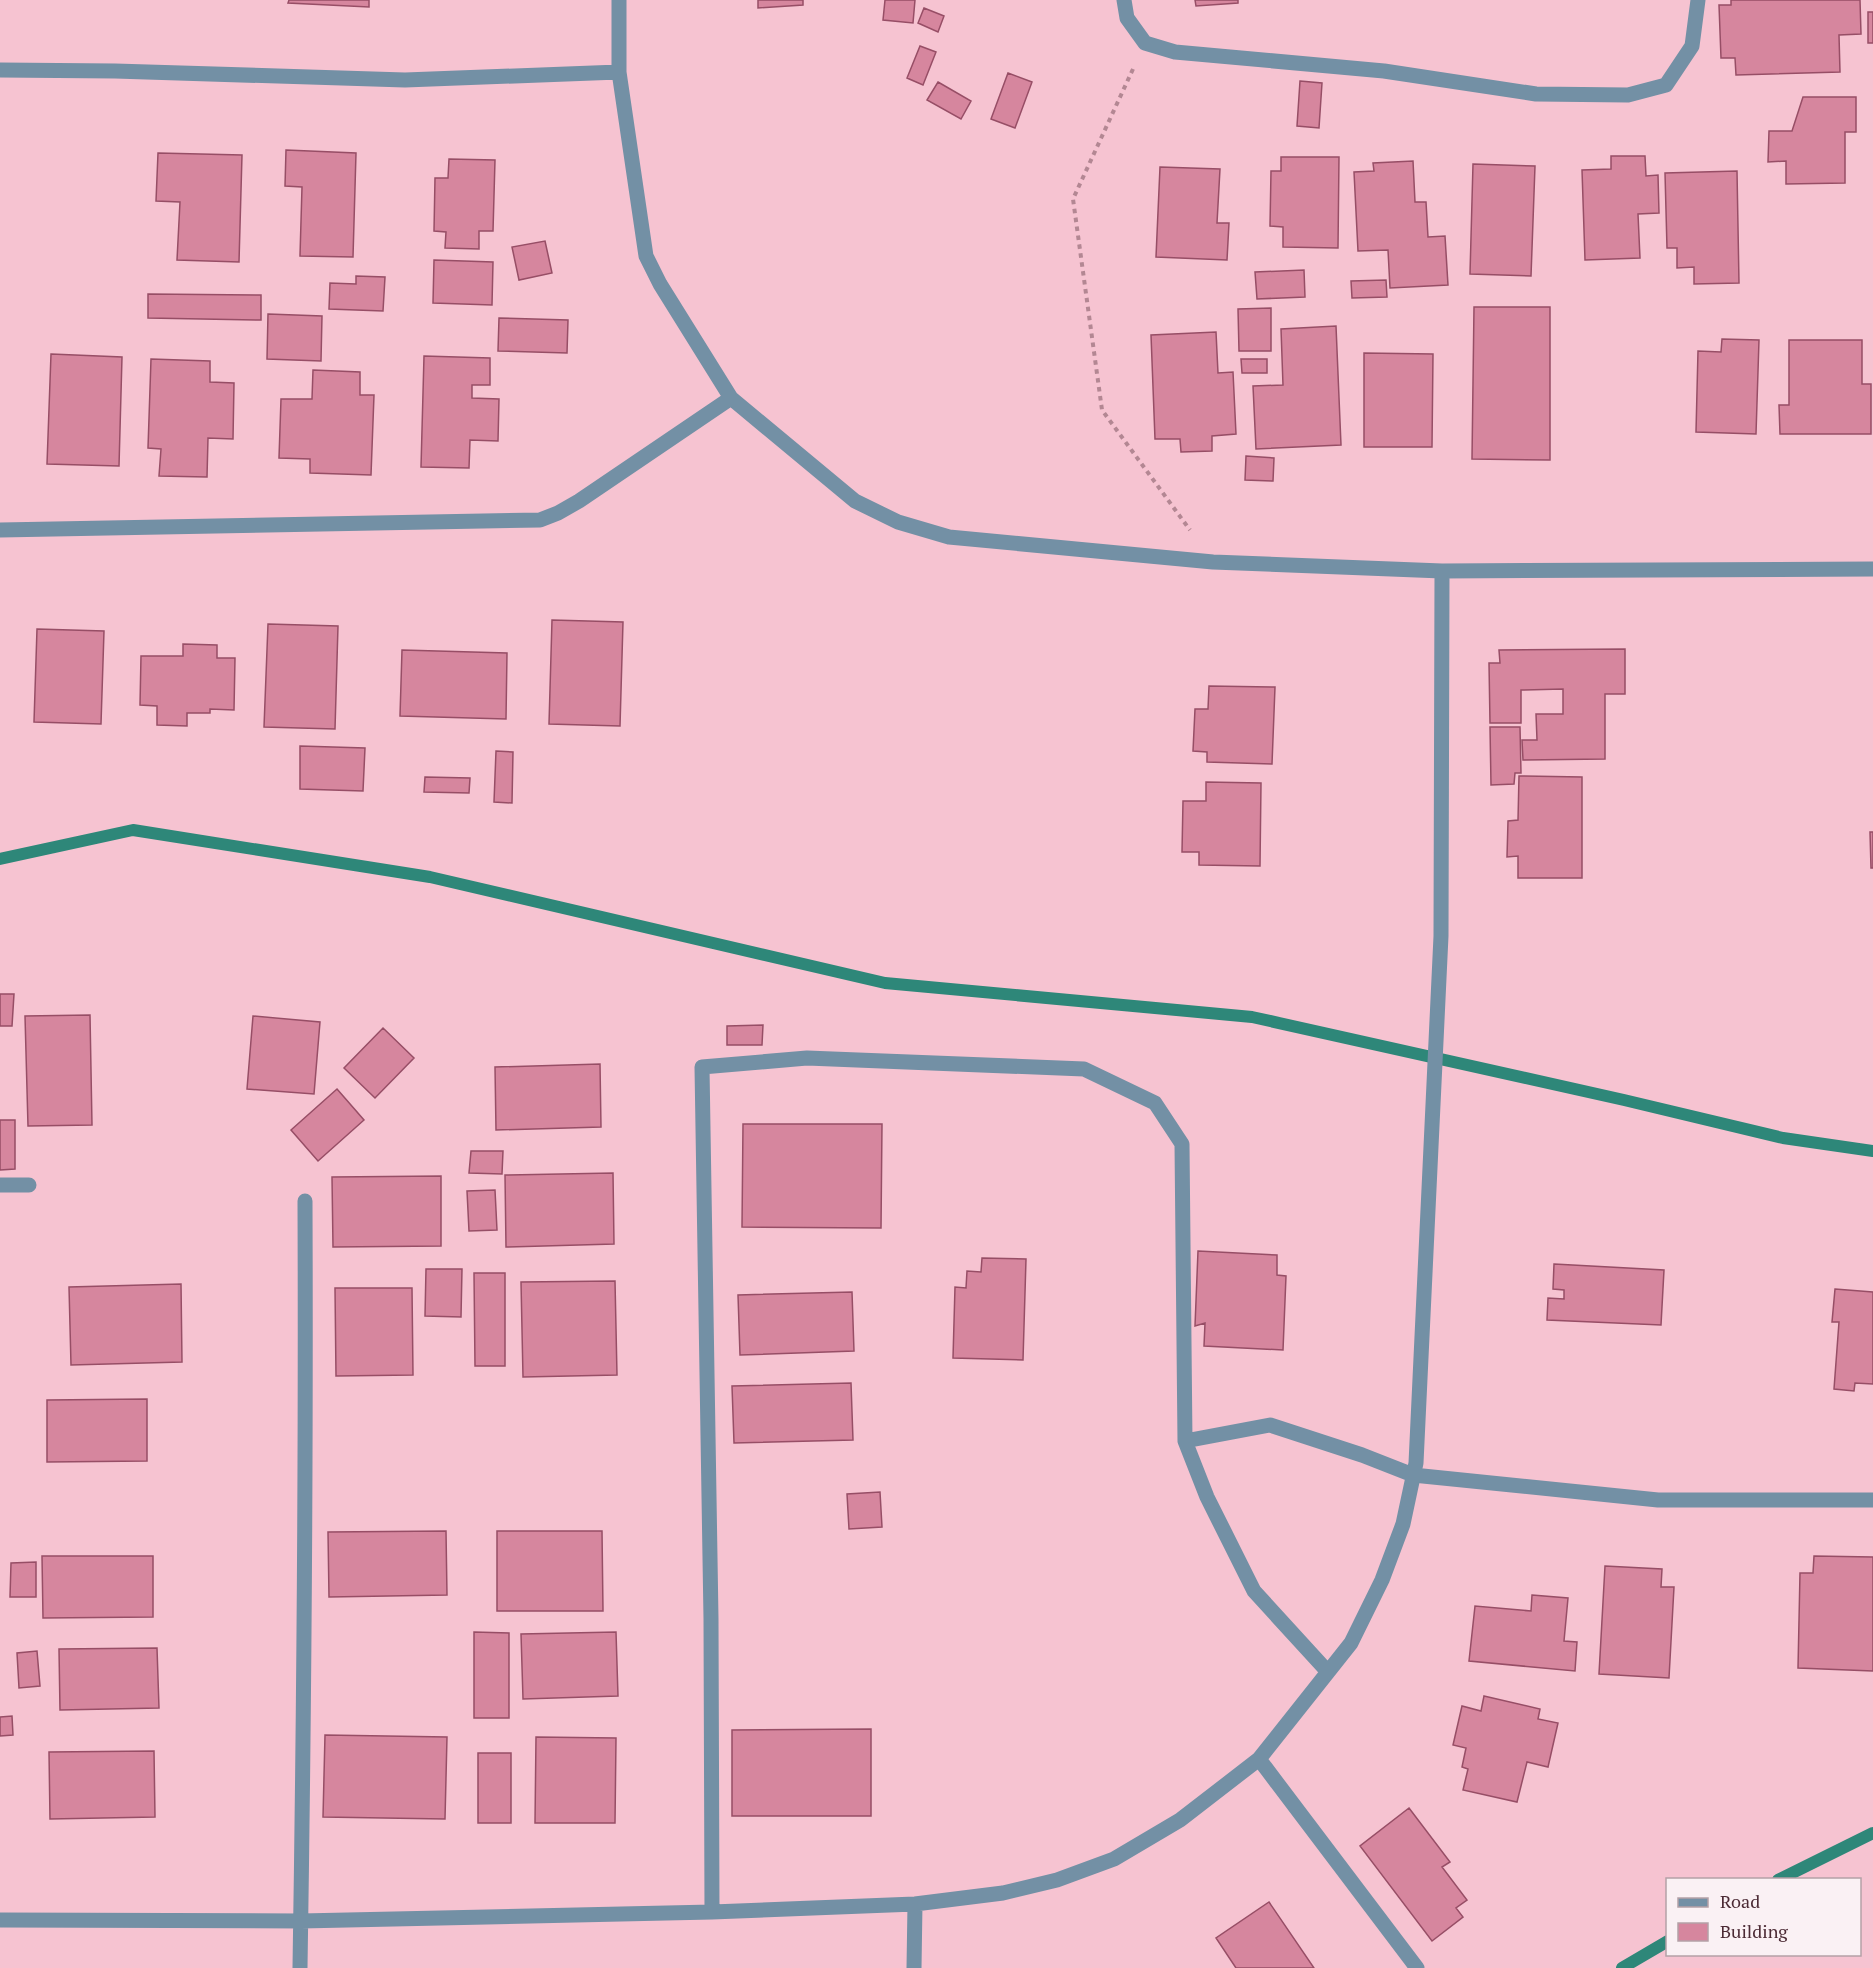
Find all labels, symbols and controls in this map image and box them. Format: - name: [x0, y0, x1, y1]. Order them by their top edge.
- legend: [1666, 1878, 1861, 1956]
- text: Road: [1720, 1889, 1760, 1913]
- text: Building: [1720, 1919, 1788, 1943]

